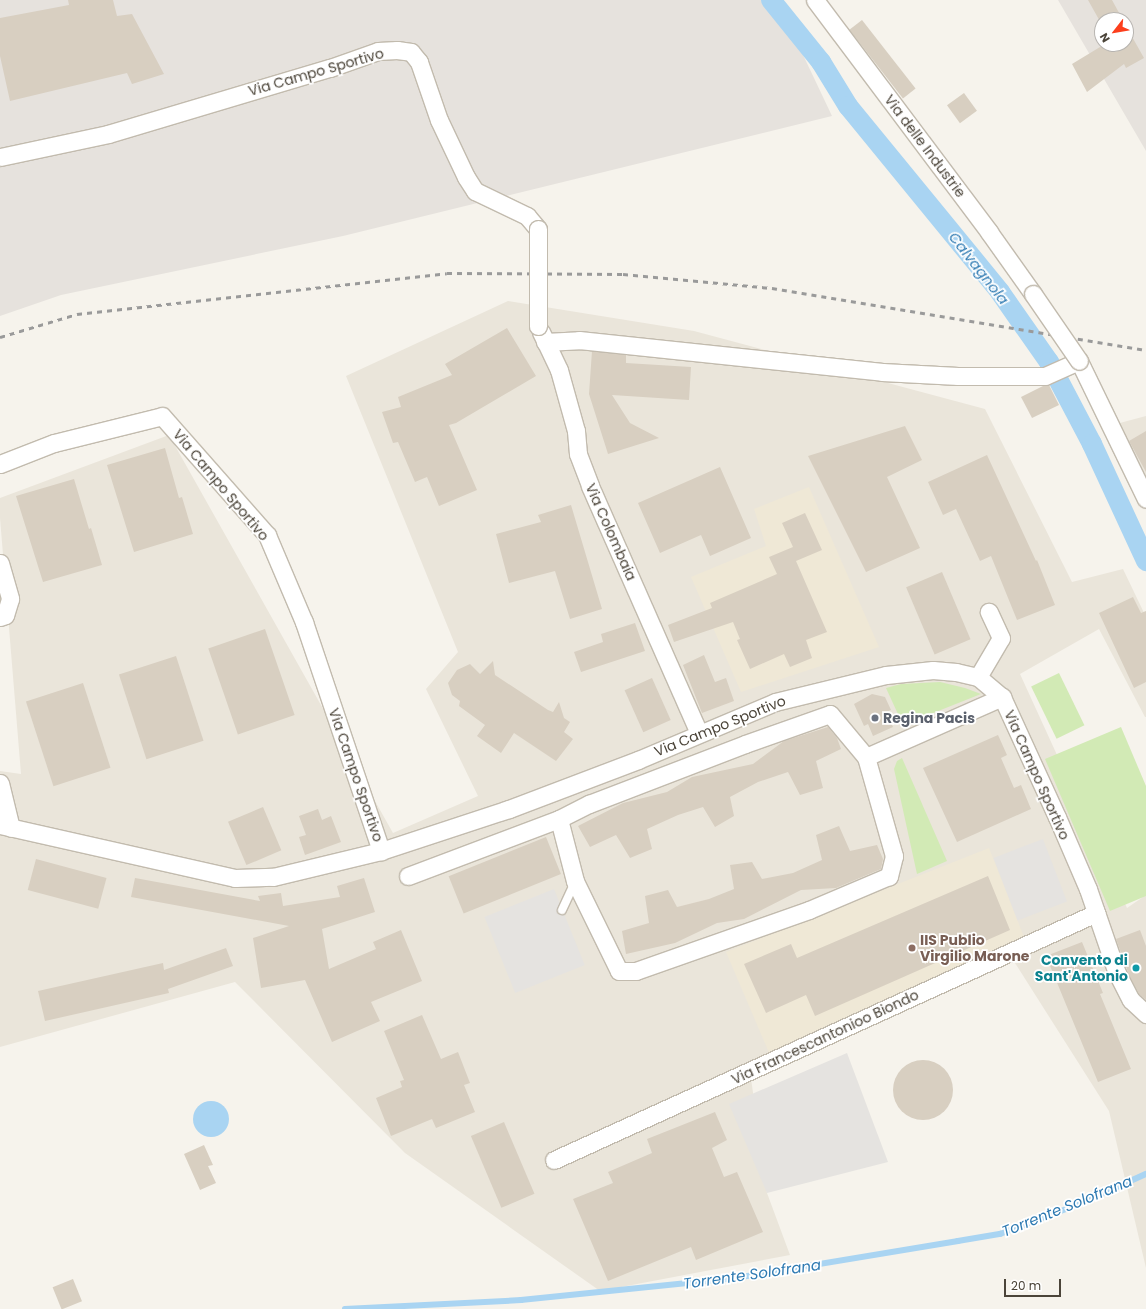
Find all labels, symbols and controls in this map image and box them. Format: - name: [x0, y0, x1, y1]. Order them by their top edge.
- north arrow: [1094, 12, 1134, 52]
- text: N: [1096, 30, 1114, 45]
- street label: Via Campo Sportivo: [246, 45, 386, 99]
- street label: Via delle Industrie: [881, 91, 969, 201]
- water label: Calvagnola: [945, 228, 1013, 308]
- street label: Via Campo Sportivo: [170, 426, 272, 544]
- street label: Via Colombaia: [582, 481, 640, 583]
- street label: Via Campo Sportivo: [652, 692, 788, 760]
- street label: Via Campo Sportivo: [325, 706, 387, 844]
- street label: Via Campo Sportivo: [1001, 708, 1073, 842]
- place label: Regina Pacis: [883, 710, 975, 726]
- marker: Regina Pacis: [870, 713, 880, 723]
- place label: IIS Publio Virgilio Marone: [920, 932, 1029, 964]
- marker: IIS Publio Virgilio Marone: [907, 943, 917, 953]
- place label: Convento di Sant'Antonio: [1035, 952, 1128, 984]
- marker: Convento di Sant'Antonio: [1131, 963, 1141, 973]
- street label: Via Francescantonioo Biondo: [729, 986, 921, 1088]
- water label: Torrente Solofrana: [999, 1172, 1135, 1240]
- water label: Torrente Solofrana: [682, 1255, 822, 1293]
- scale bar: [1006, 1271, 1063, 1297]
- text: 20 m: [1011, 1277, 1041, 1294]

